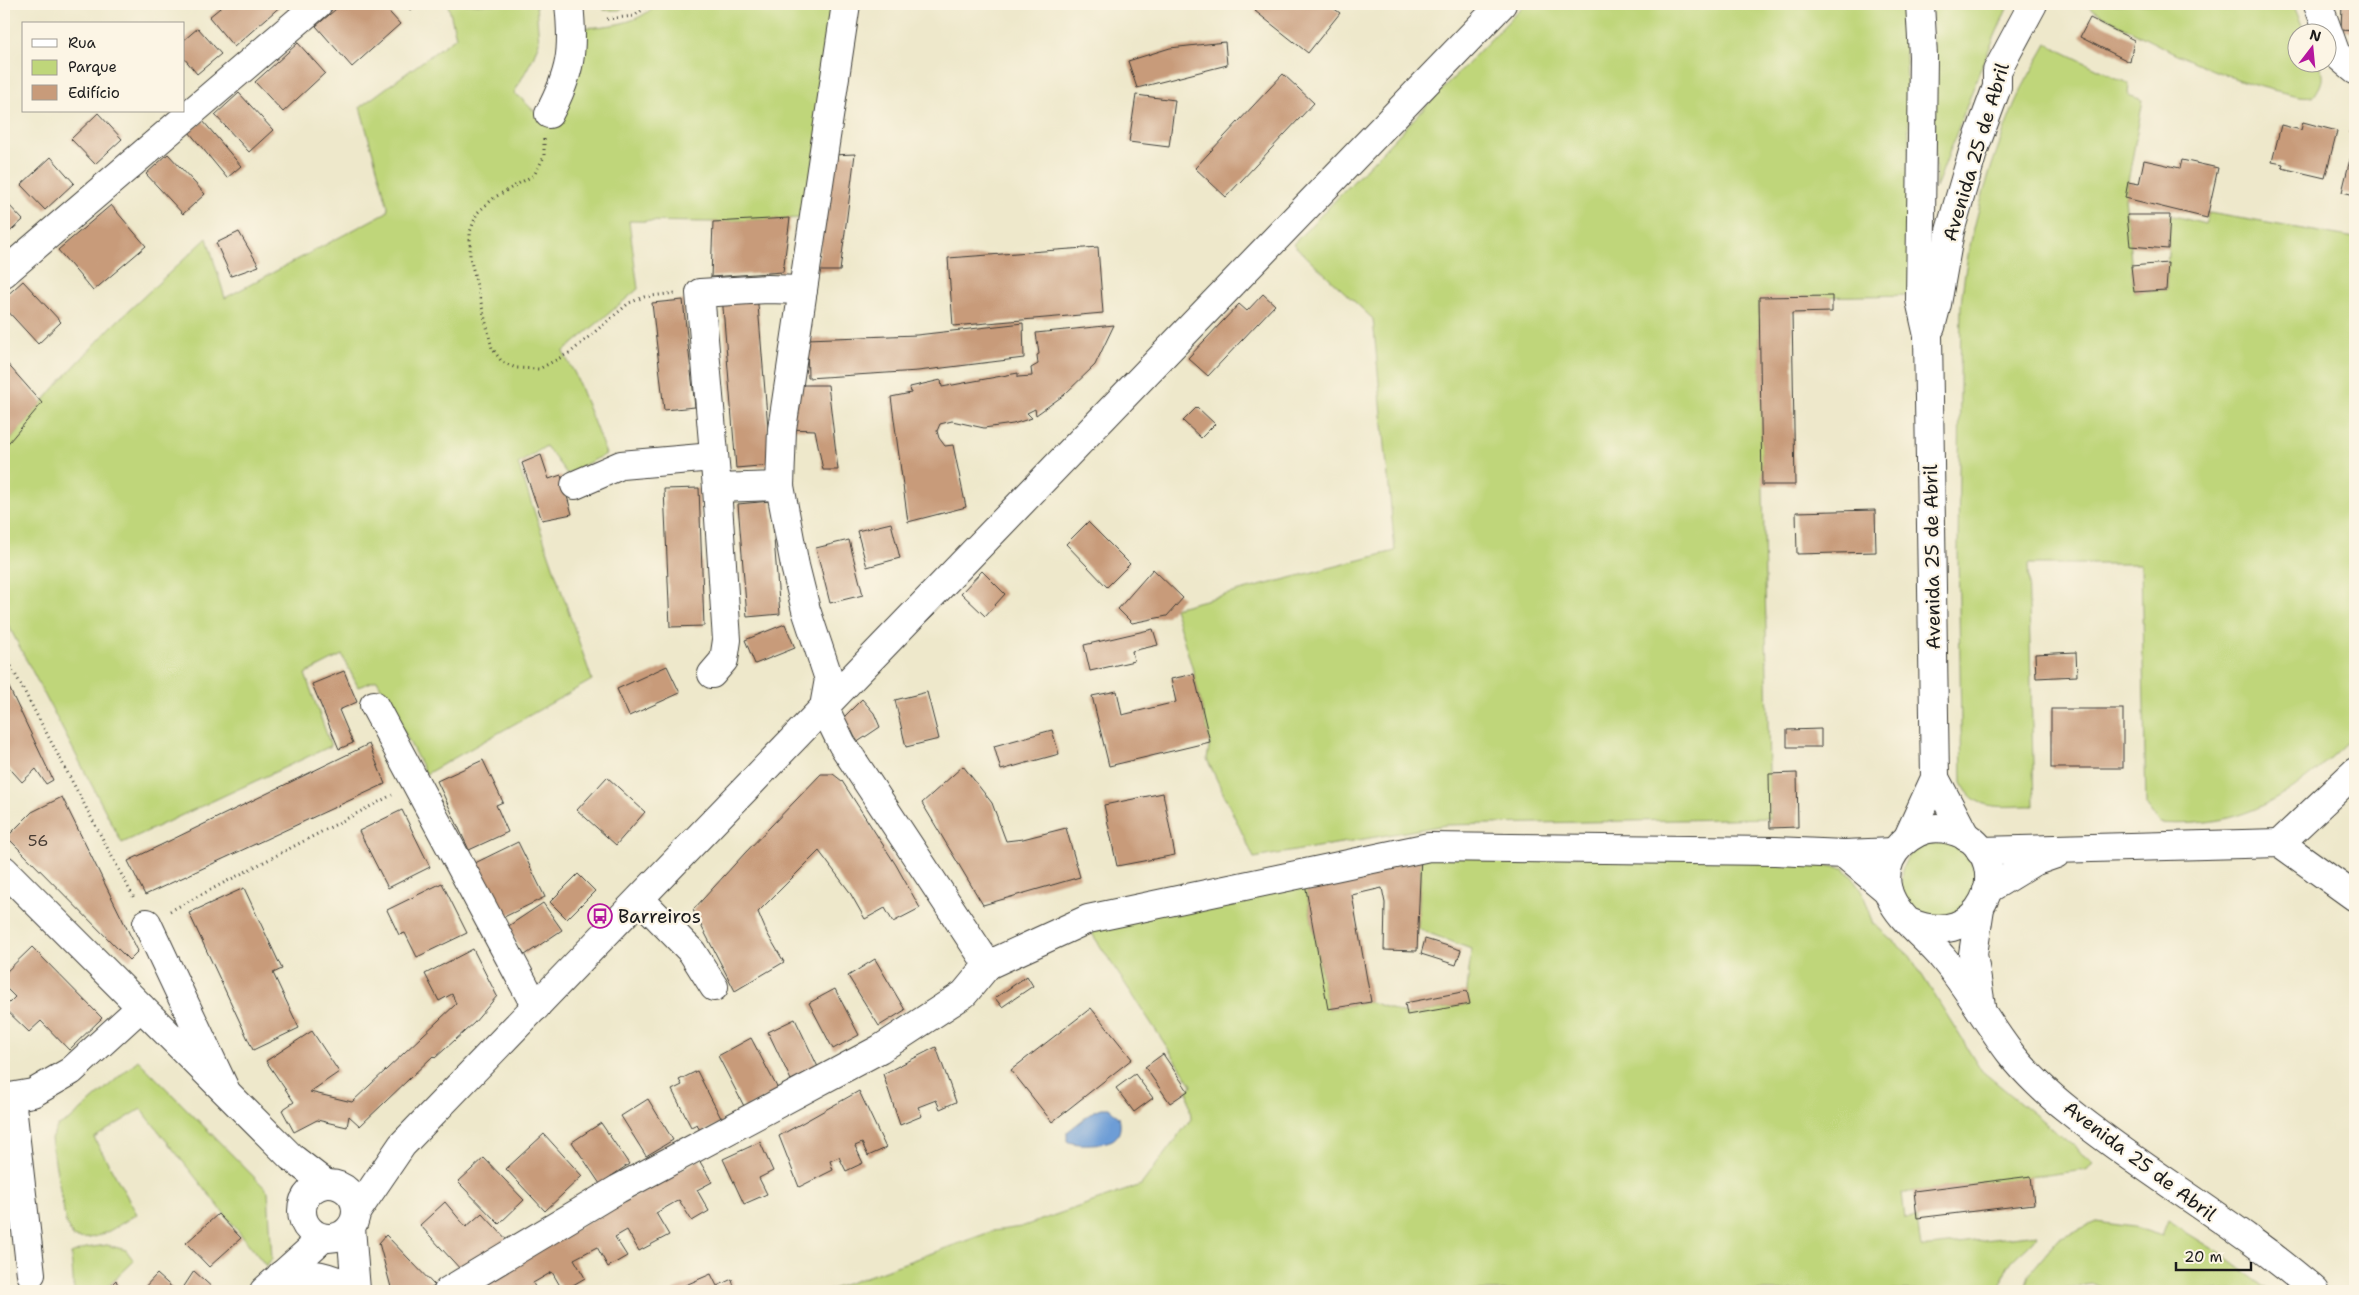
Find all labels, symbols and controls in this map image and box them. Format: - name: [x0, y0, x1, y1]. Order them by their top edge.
- legend: [22, 22, 185, 112]
- north arrow: [2286, 22, 2336, 72]
- text: N: [2308, 25, 2323, 46]
- text: Rua: [68, 33, 97, 53]
- text: Parque: [68, 57, 117, 77]
- street label: Avenida 25 de Abril: [1937, 60, 2015, 244]
- text: Edifício: [68, 83, 120, 103]
- street label: Avenida 25 de Abril: [1918, 464, 1946, 650]
- house number: 56: [28, 830, 48, 851]
- bus stop icon: Barreiros: [587, 903, 613, 929]
- place label: Barreiros: [618, 904, 701, 929]
- street label: Avenida 25 de Abril: [2059, 1095, 2222, 1227]
- scale bar: [2176, 1240, 2252, 1272]
- text: 20 m: [2184, 1247, 2223, 1267]

